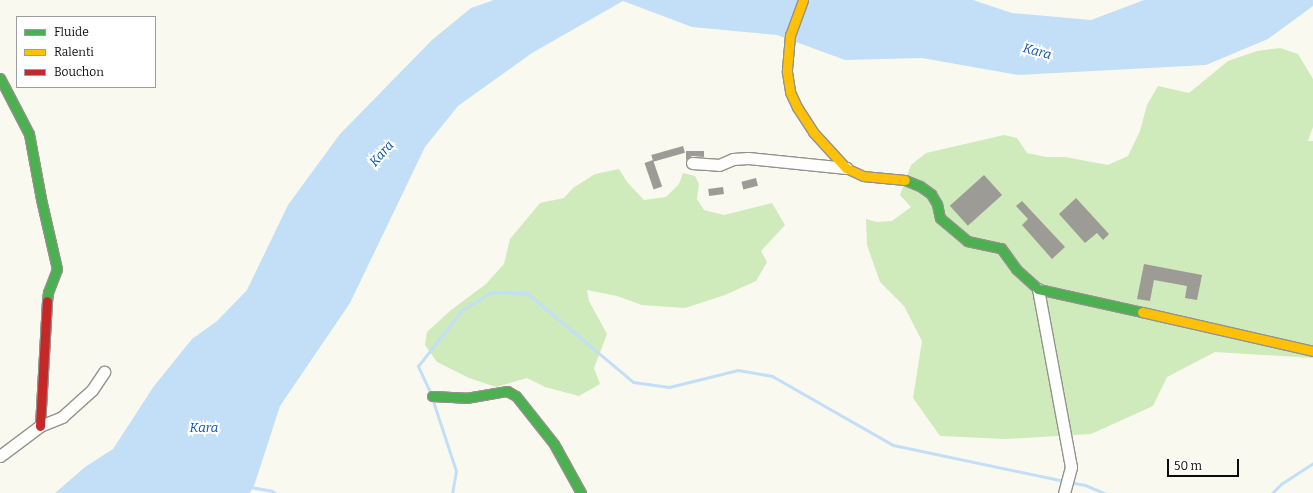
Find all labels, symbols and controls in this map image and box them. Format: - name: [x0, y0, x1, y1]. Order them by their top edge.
- legend: [16, 16, 156, 88]
- text: Fluide: [54, 25, 89, 39]
- water label: Kara: [1021, 41, 1053, 63]
- text: Ralenti: [54, 45, 94, 59]
- text: Bouchon: [54, 65, 104, 79]
- water label: Kara: [367, 138, 397, 170]
- water label: Kara: [190, 420, 218, 436]
- scale bar: [1169, 451, 1241, 477]
- text: 50 m: [1174, 459, 1202, 473]

